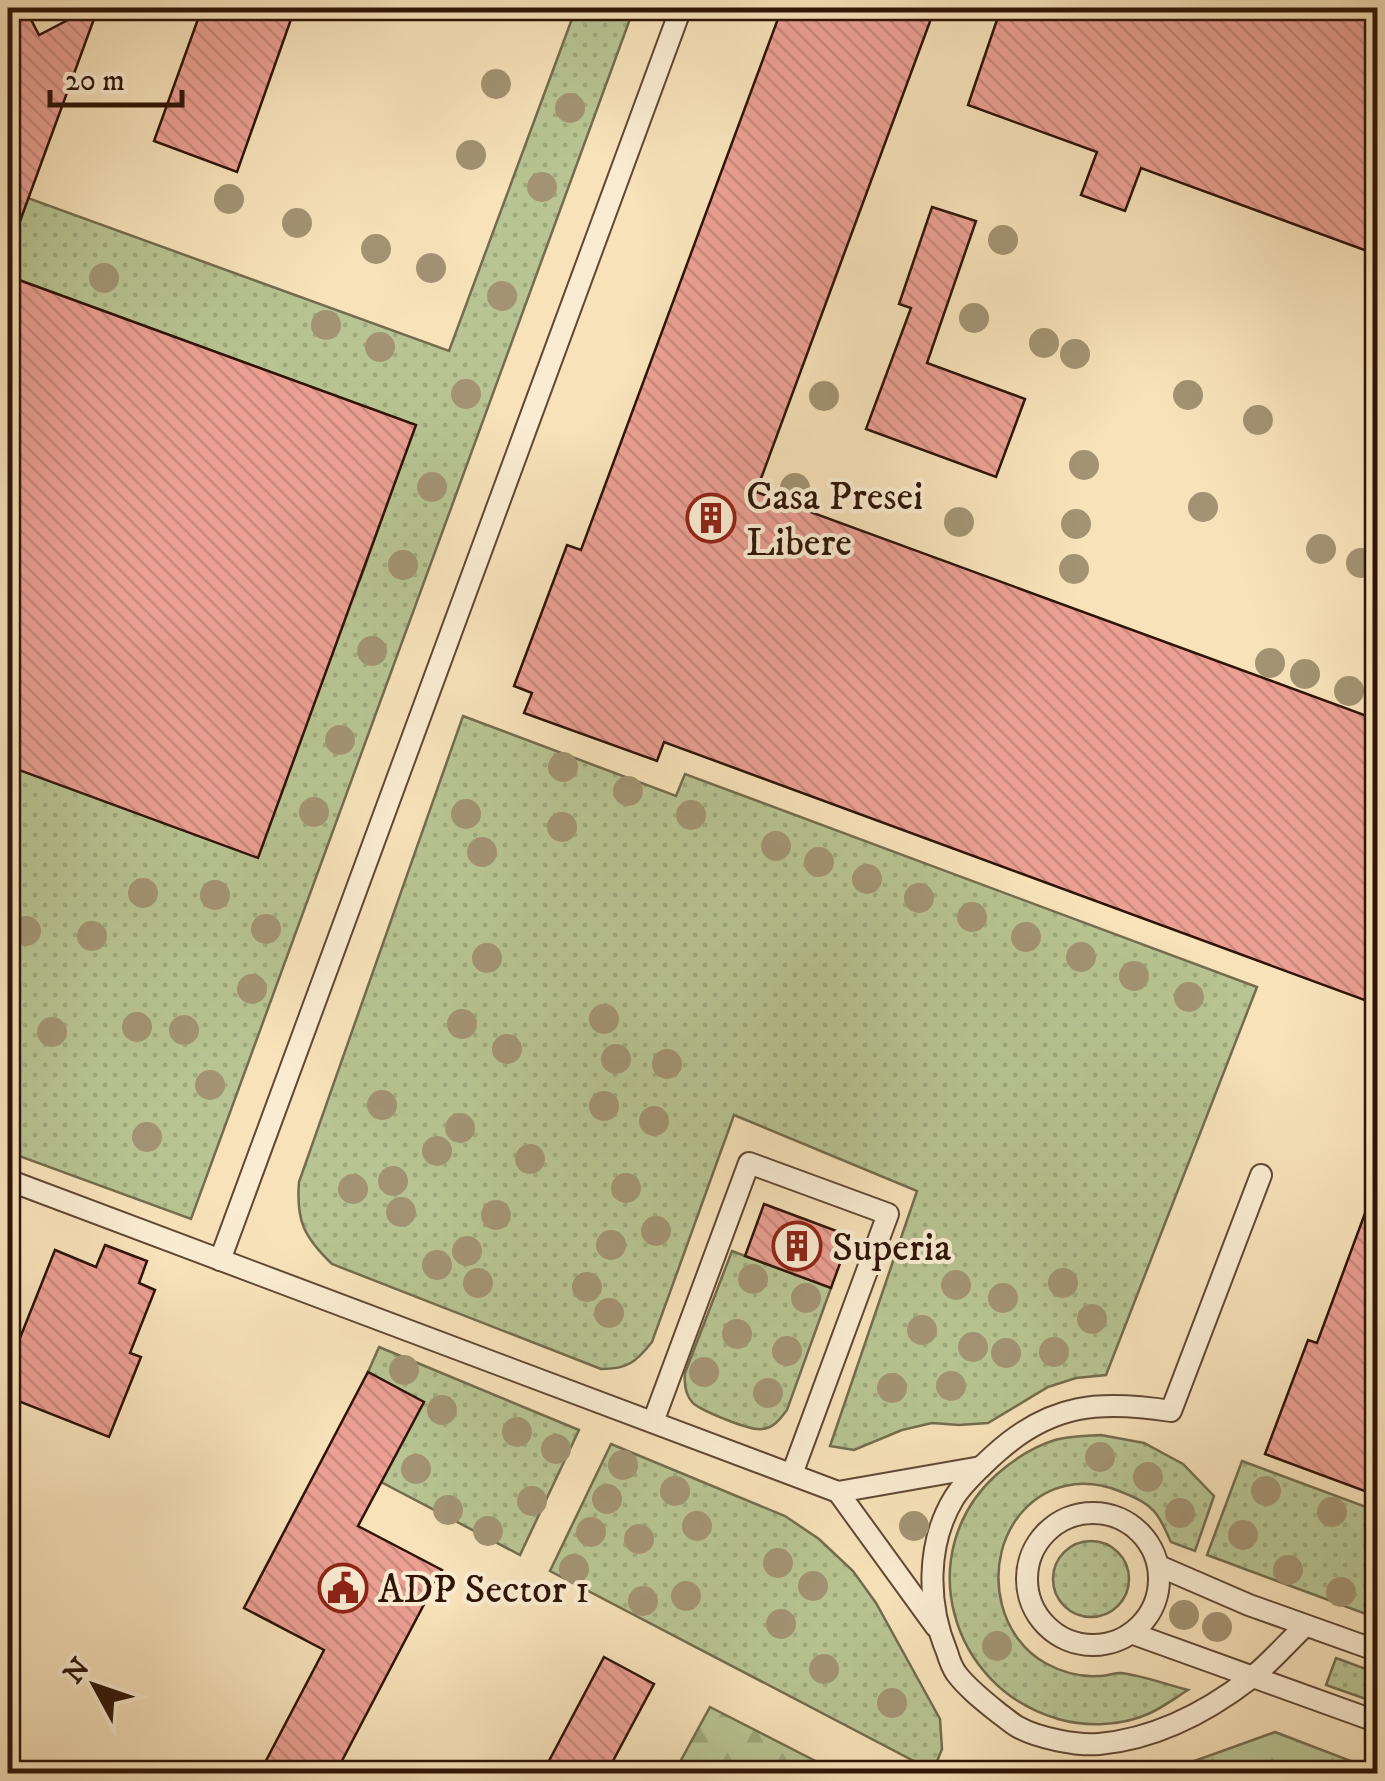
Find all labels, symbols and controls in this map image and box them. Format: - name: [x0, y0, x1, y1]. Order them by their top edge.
- scale bar: [50, 45, 182, 107]
- text: 20 m: [65, 63, 125, 100]
- place label: Casa Presei Libere: [746, 473, 923, 569]
- building icon: Casa Presei Libere: [685, 492, 737, 544]
- building icon: Superia: [771, 1220, 823, 1272]
- place label: Superia: [832, 1224, 951, 1274]
- public building icon: ADP Sector 1: [317, 1562, 369, 1614]
- place label: ADP Sector 1: [378, 1566, 590, 1616]
- north arrow: [45, 1636, 145, 1736]
- text: N: [56, 1651, 98, 1691]

